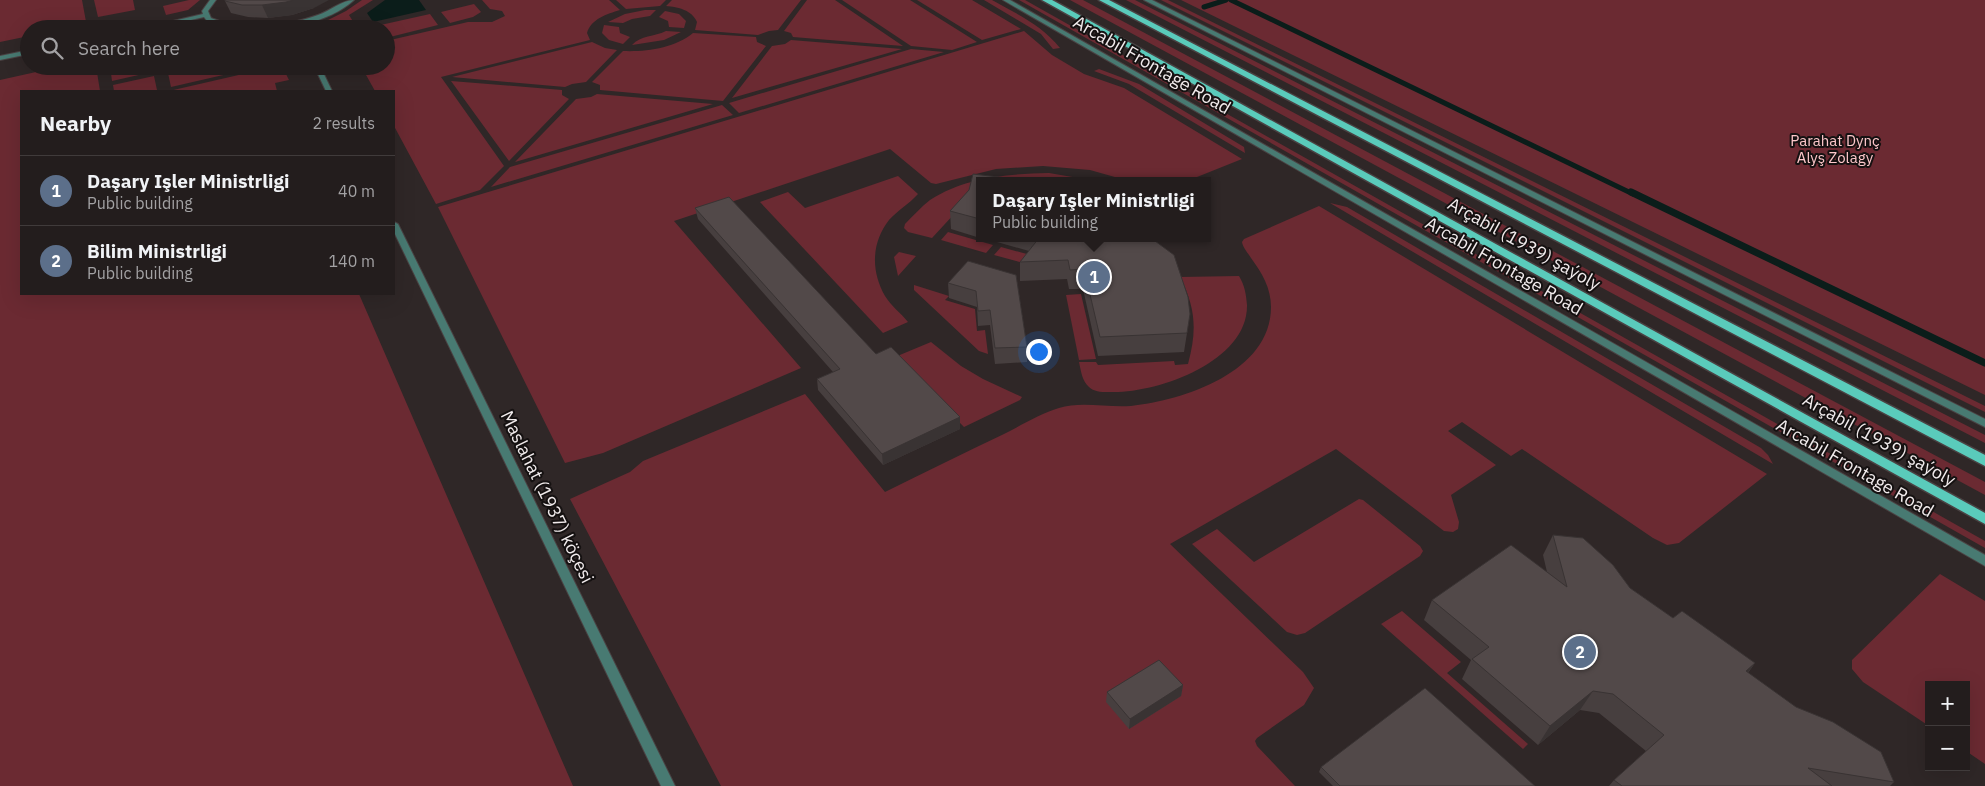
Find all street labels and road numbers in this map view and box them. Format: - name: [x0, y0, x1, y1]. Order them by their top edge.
- street label: Arcabil Frontage Road: [1069, 10, 1235, 119]
- street label: Arçabil (1939) şaýoly: [1444, 192, 1605, 295]
- street label: Arcabil Frontage Road: [1421, 211, 1587, 320]
- street label: Arçabil (1939) şaýoly: [1799, 388, 1960, 491]
- street label: Maslahat (1937) köçesi: [496, 407, 599, 587]
- street label: Arcabil Frontage Road: [1772, 413, 1938, 522]

